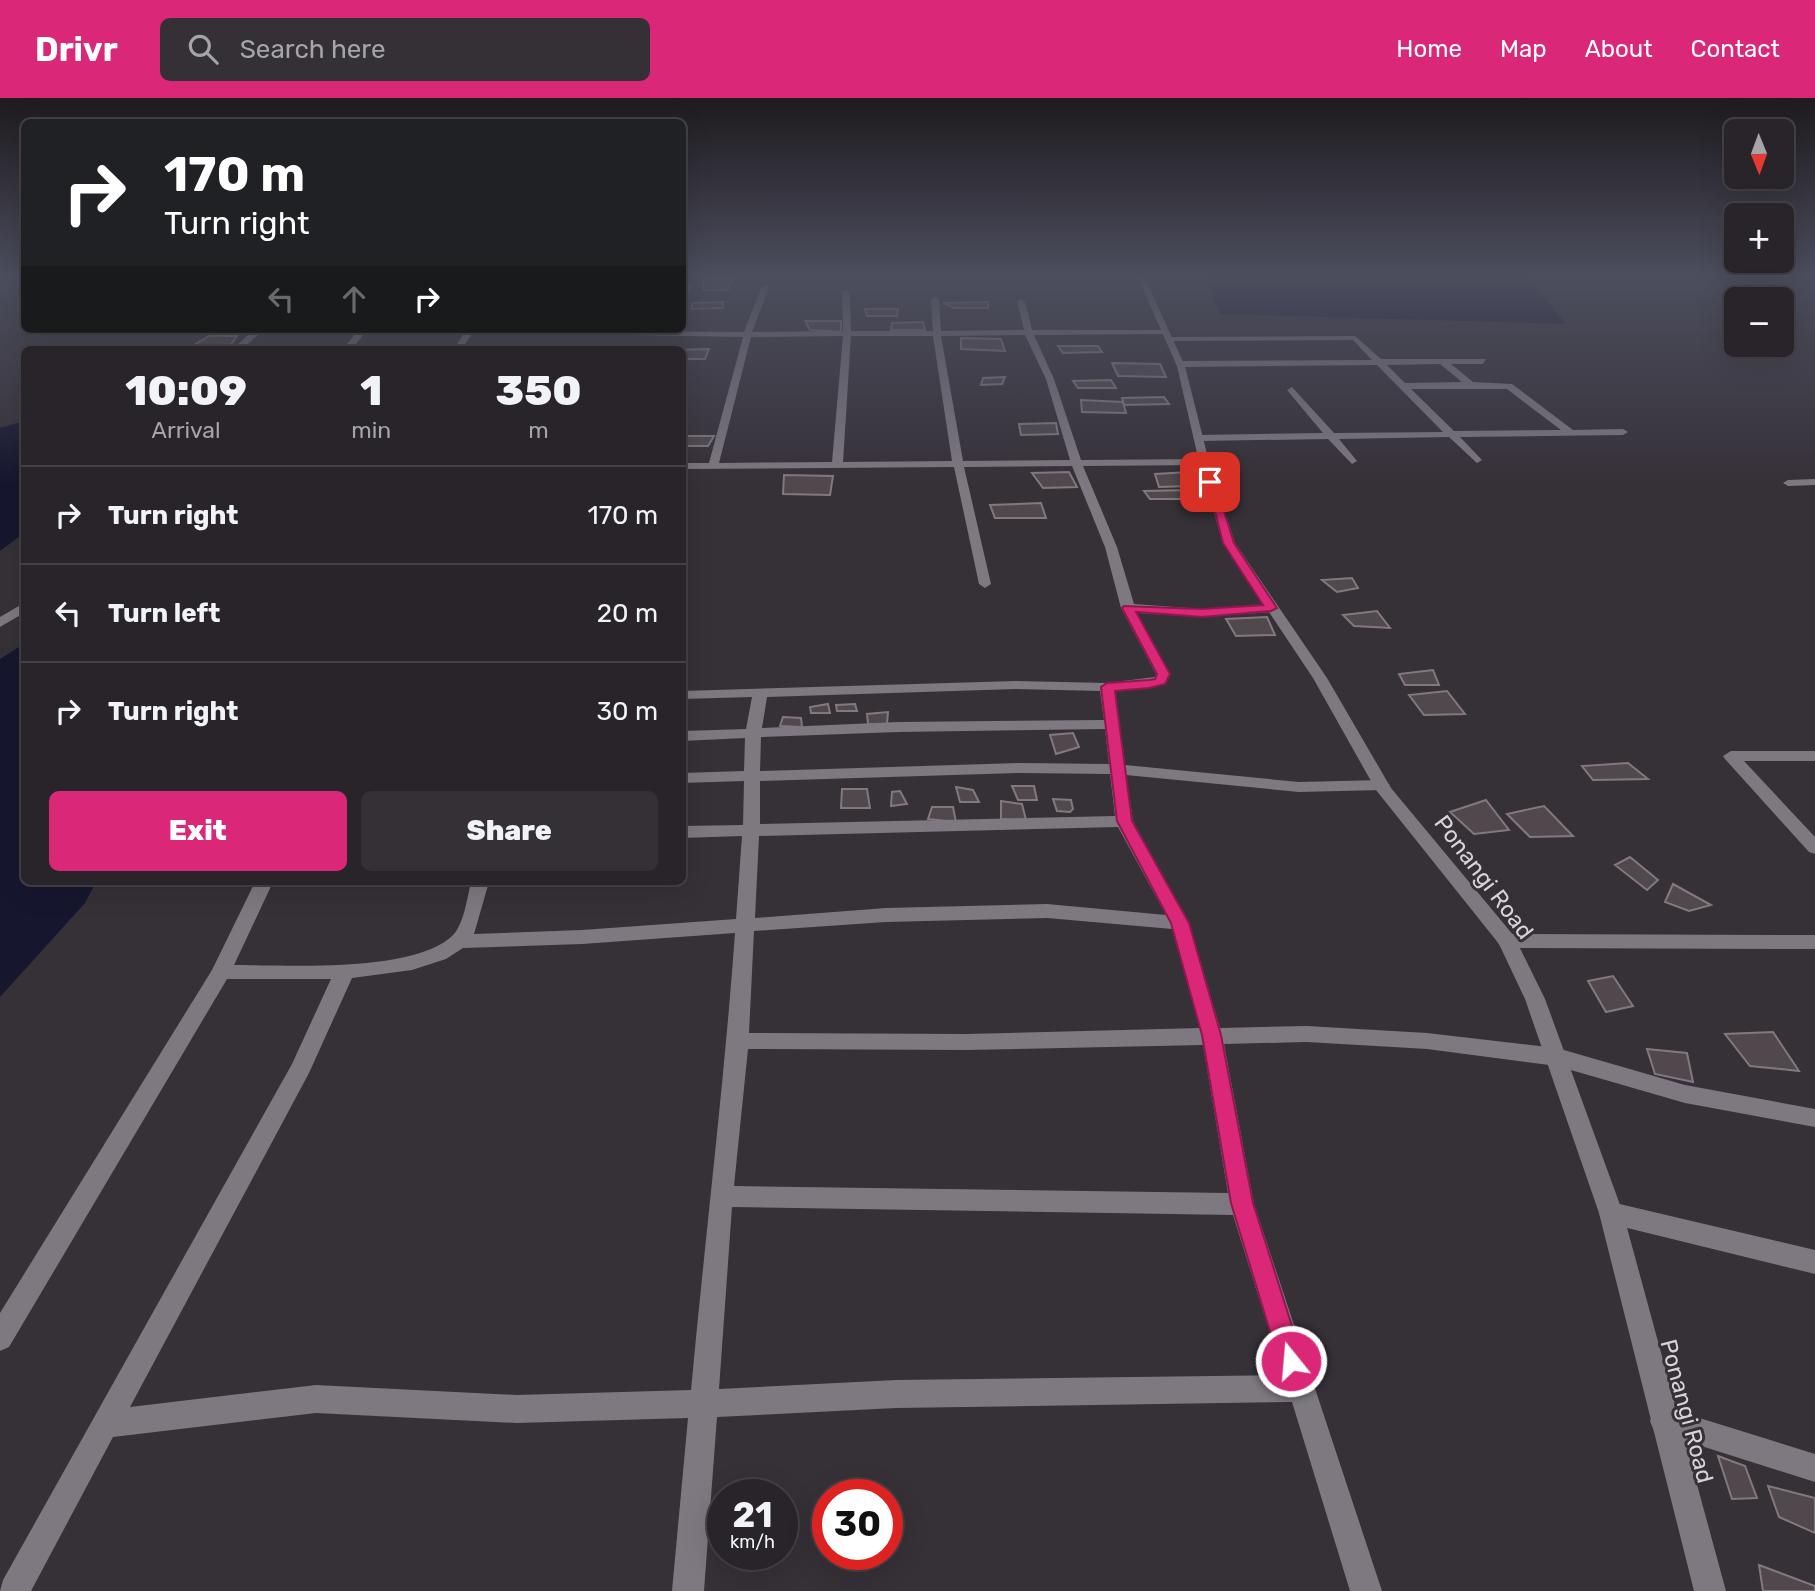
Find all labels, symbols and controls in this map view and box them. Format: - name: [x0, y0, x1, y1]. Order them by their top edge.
- search box: [160, 18, 650, 81]
- text: Drivr: [35, 30, 118, 69]
- icon: search: [184, 30, 222, 68]
- text: Search here: [240, 34, 386, 65]
- text: Home: [1396, 35, 1462, 63]
- text: Map: [1500, 35, 1547, 63]
- text: About: [1585, 35, 1653, 63]
- text: Contact: [1691, 35, 1780, 63]
- north arrow: [1724, 119, 1794, 189]
- map controls: [1724, 119, 1794, 357]
- text: 170 m: [164, 145, 305, 203]
- icon: right: [49, 147, 140, 238]
- button: +: [1724, 203, 1794, 273]
- text: Turn right: [164, 204, 309, 242]
- icon: left: [262, 280, 300, 318]
- icon: ahead: [335, 280, 373, 318]
- icon: right: [408, 280, 446, 318]
- button: −: [1724, 287, 1794, 357]
- text: 10:09: [125, 366, 247, 416]
- text: 1: [360, 366, 382, 416]
- text: 350: [496, 366, 582, 416]
- text: Arrival: [152, 416, 221, 444]
- text: min: [351, 416, 391, 444]
- text: m: [528, 416, 549, 444]
- pin: [1180, 452, 1240, 512]
- icon: arrive: [1191, 463, 1229, 501]
- icon: right: [49, 496, 87, 534]
- text: Turn right: [108, 500, 238, 531]
- text: 170 m: [588, 500, 658, 531]
- icon: left: [49, 594, 87, 632]
- text: Turn left: [108, 598, 220, 629]
- text: 20 m: [597, 598, 658, 629]
- icon: right: [49, 692, 87, 730]
- text: Turn right: [108, 696, 238, 727]
- text: 30 m: [596, 696, 658, 727]
- button: Exit: [49, 791, 347, 871]
- button: Share: [361, 791, 658, 871]
- street label: Ponangi Road: [1428, 810, 1540, 944]
- position arrow: [1254, 1324, 1328, 1398]
- street label: Ponangi Road: [1654, 1336, 1720, 1486]
- speed limit sign: 30: [812, 1479, 903, 1570]
- text: 21: [732, 1494, 773, 1536]
- text: km/h: [730, 1531, 775, 1553]

